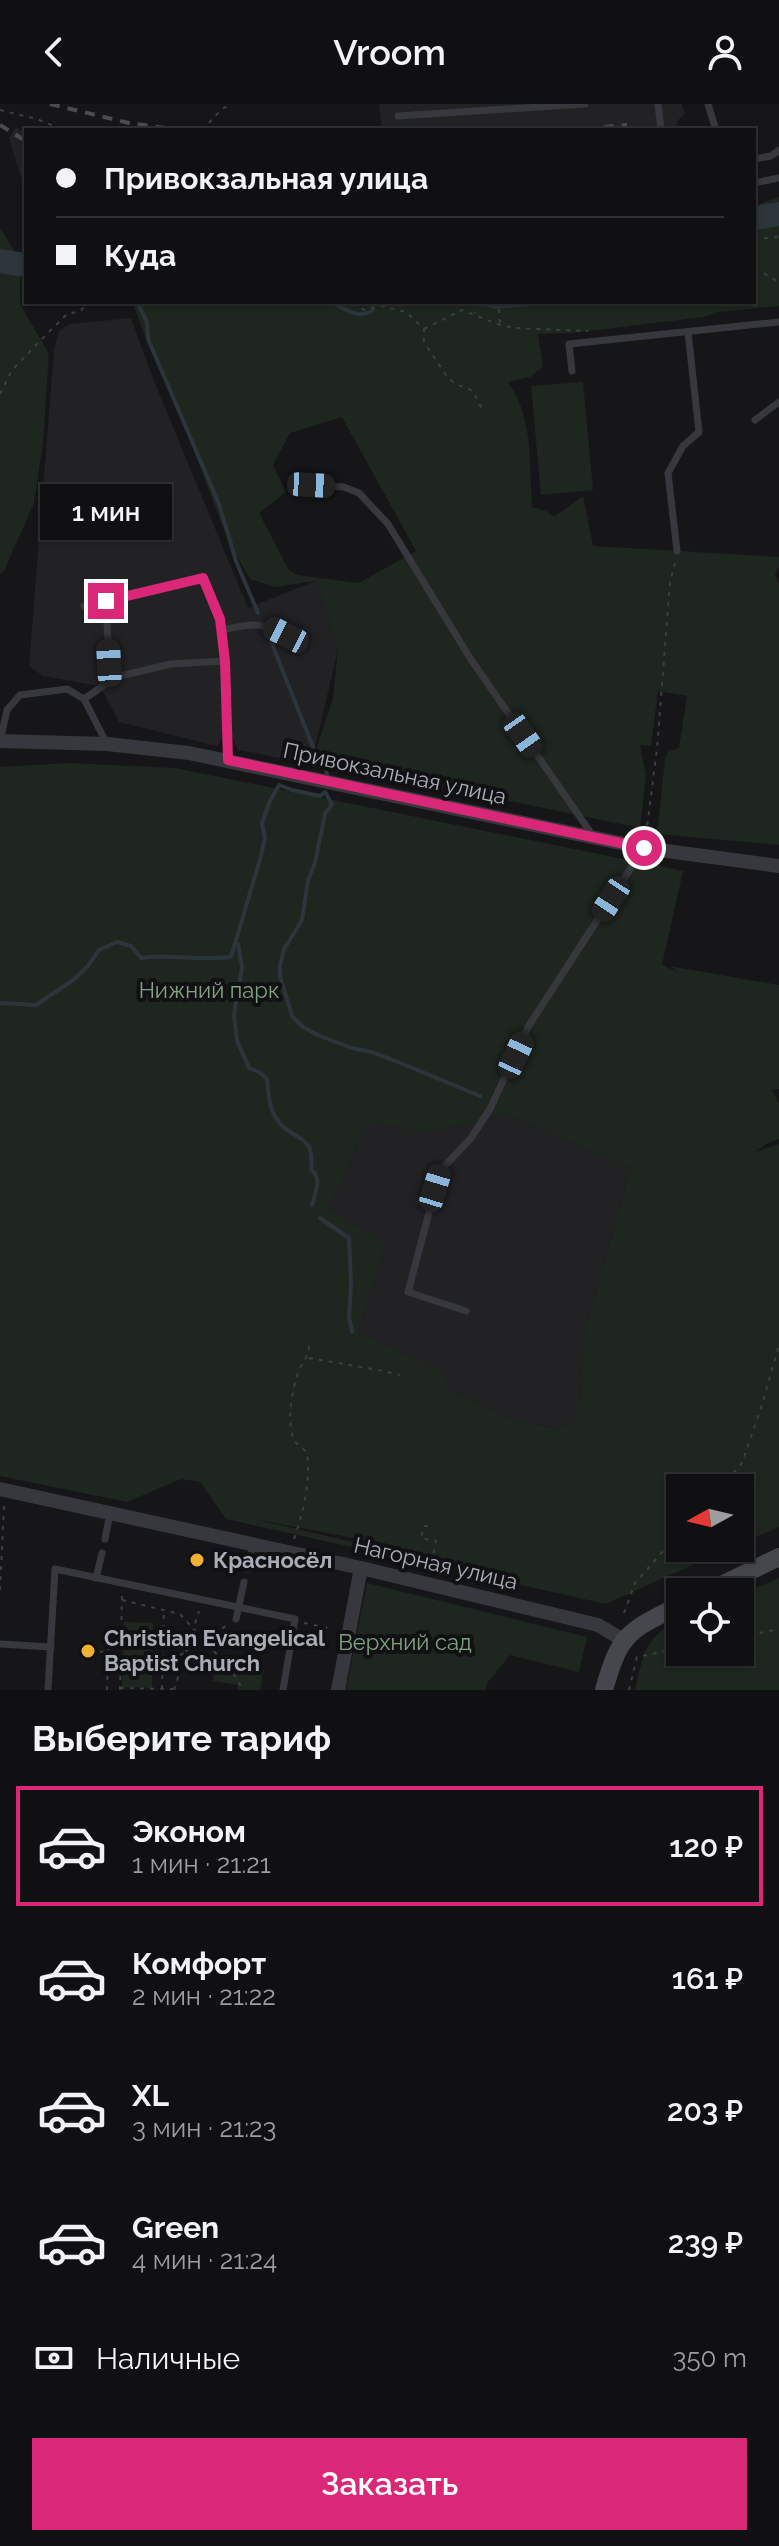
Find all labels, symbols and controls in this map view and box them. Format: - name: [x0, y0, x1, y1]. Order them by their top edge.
- icon: back: [32, 30, 76, 74]
- icon: person: [703, 30, 747, 74]
- text: Vroom: [333, 31, 446, 73]
- text: Привокзальная улица: [104, 161, 428, 196]
- text: Куда: [104, 238, 176, 273]
- car: [286, 472, 336, 498]
- callout: 1 мин: [40, 485, 172, 541]
- text: 1 мин: [72, 497, 140, 527]
- route end: [88, 583, 124, 619]
- car: [259, 613, 313, 657]
- car: [96, 638, 122, 688]
- car: [499, 708, 547, 762]
- street label: Привокзальная улица: [281, 737, 509, 809]
- route start: [626, 830, 662, 866]
- car: [588, 872, 634, 926]
- park label: Нижний парк: [139, 977, 279, 1003]
- car: [495, 1028, 537, 1082]
- car: [417, 1162, 453, 1214]
- north arrow: [666, 1474, 754, 1562]
- map controls: [666, 1474, 754, 1666]
- street label: Нагорная улица: [352, 1532, 520, 1594]
- place label: Красносёл: [213, 1547, 332, 1573]
- marker: Красносёл: [188, 1551, 206, 1569]
- button: locate: [666, 1578, 754, 1666]
- place label: Christian Evangelical Baptist Church: [104, 1625, 326, 1676]
- park label: Верхний сад: [338, 1629, 472, 1655]
- marker: Christian Evangelical Baptist Church: [79, 1642, 97, 1660]
- text: Выберите тариф: [32, 1717, 331, 1759]
- icon: car: [36, 1810, 108, 1882]
- text: Эконом: [132, 1814, 246, 1849]
- text: 120 ₽: [669, 1829, 743, 1864]
- text: 1 мин · 21:21: [132, 1849, 271, 1879]
- icon: car: [36, 1942, 108, 2014]
- text: Комфорт: [132, 1946, 266, 1981]
- text: 161 ₽: [672, 1961, 743, 1996]
- text: 2 мин · 21:22: [132, 1981, 276, 2011]
- icon: car: [36, 2074, 108, 2146]
- text: XL: [132, 2078, 169, 2113]
- text: 203 ₽: [667, 2093, 743, 2128]
- text: 3 мин · 21:23: [132, 2113, 277, 2143]
- icon: car: [36, 2206, 108, 2278]
- text: Green: [132, 2210, 219, 2245]
- text: 239 ₽: [668, 2225, 743, 2260]
- text: 4 мин · 21:24: [132, 2245, 277, 2275]
- icon: cash: [32, 2336, 76, 2380]
- text: Наличные: [96, 2341, 240, 2376]
- text: 350 m: [673, 2343, 747, 2373]
- button: Заказать: [32, 2438, 747, 2530]

